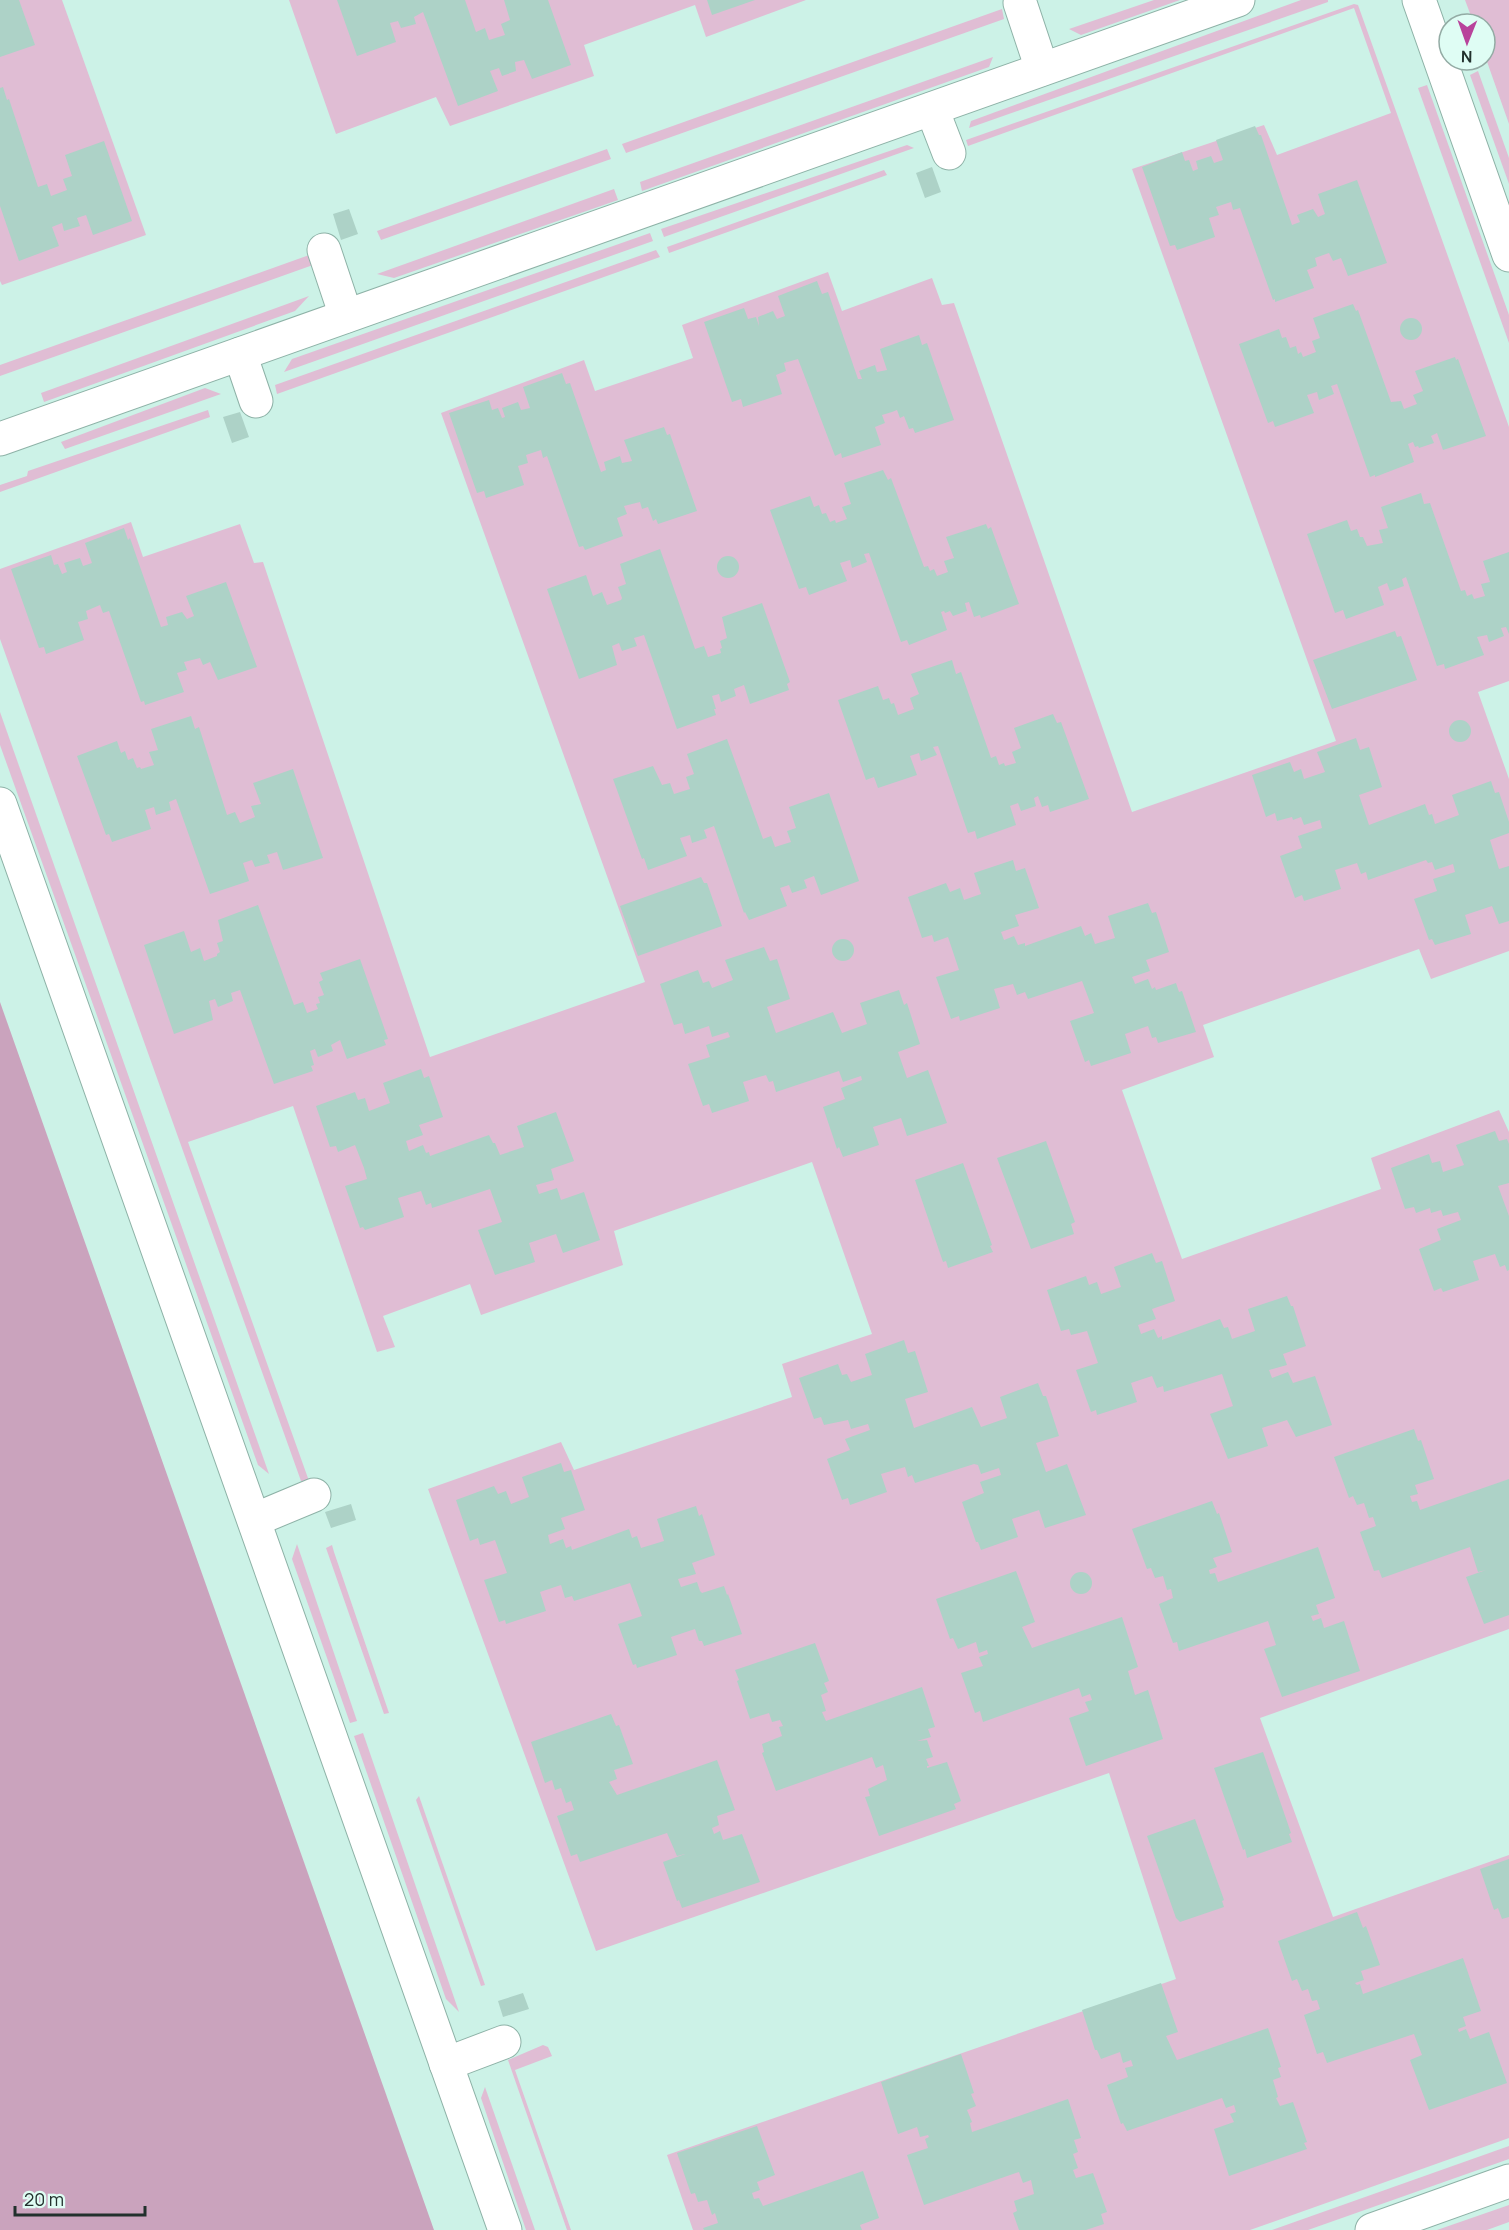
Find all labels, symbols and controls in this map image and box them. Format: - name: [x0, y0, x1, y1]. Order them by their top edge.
- north arrow: [1437, 12, 1497, 72]
- text: N: [1461, 46, 1473, 68]
- scale bar: [15, 2179, 146, 2217]
- text: 20 m: [24, 2187, 64, 2211]

